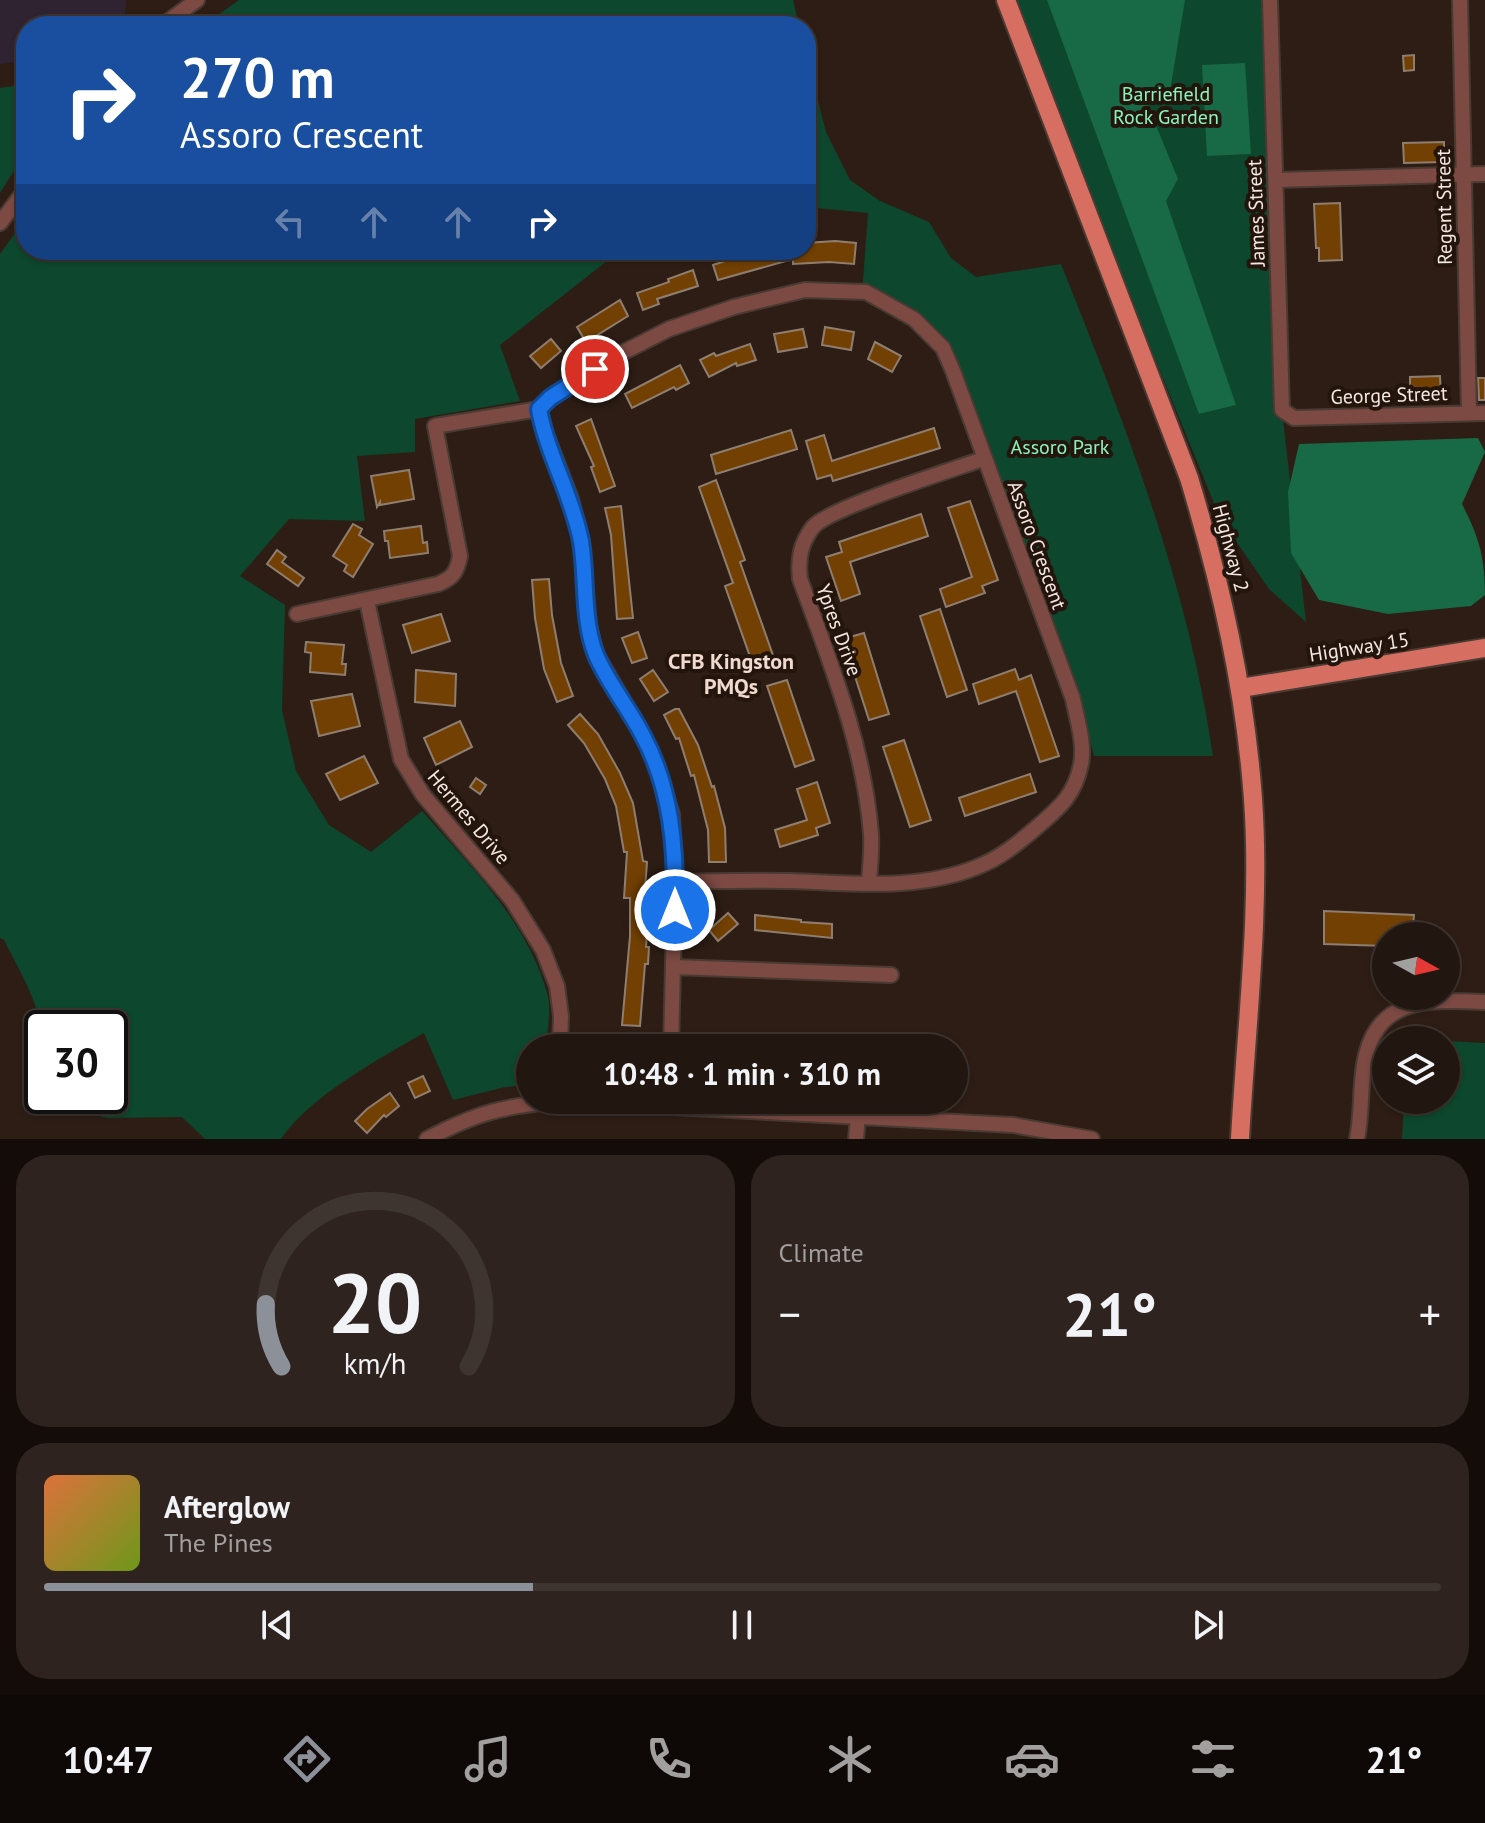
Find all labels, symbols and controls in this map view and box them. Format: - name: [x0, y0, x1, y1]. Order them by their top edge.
- text: 270 m: [180, 41, 335, 113]
- icon: right: [48, 48, 152, 152]
- park label: Barriefield Rock Garden: [1113, 81, 1219, 130]
- text: Assoro Crescent: [180, 111, 423, 158]
- street label: Regent Street: [1430, 149, 1458, 265]
- street label: James Street: [1241, 159, 1271, 268]
- icon: left: [268, 200, 312, 244]
- icon: ahead: [352, 200, 396, 244]
- icon: ahead: [436, 200, 480, 244]
- icon: right: [520, 200, 564, 244]
- pin: [561, 335, 629, 403]
- icon: arrive: [573, 347, 617, 391]
- street label: George Street: [1330, 380, 1448, 410]
- park label: Assoro Park: [1011, 434, 1110, 460]
- street label: Assoro Crescent: [1002, 477, 1072, 613]
- street label: Highway 2: [1207, 501, 1255, 595]
- street label: Ypres Drive: [810, 580, 868, 680]
- street label: Highway 15: [1307, 626, 1411, 668]
- district label: CFB Kingston PMQs: [668, 647, 794, 700]
- street label: Hermes Drive: [422, 764, 516, 870]
- position arrow: [633, 868, 717, 952]
- north arrow: [1372, 922, 1460, 1010]
- map controls: [1372, 922, 1460, 1114]
- speed limit sign: 30: [24, 1010, 128, 1114]
- button: layers: [1372, 1026, 1460, 1114]
- text: 10:48 · 1 min · 310 m: [603, 1054, 881, 1093]
- text: Climate: [779, 1236, 864, 1269]
- text: 20: [328, 1248, 422, 1356]
- text: 21°: [1063, 1275, 1157, 1353]
- text: −: [779, 1285, 801, 1342]
- text: +: [1419, 1285, 1441, 1342]
- text: km/h: [344, 1345, 407, 1382]
- text: Afterglow: [164, 1487, 290, 1526]
- text: The Pines: [164, 1526, 273, 1559]
- icon: previous: [255, 1603, 299, 1647]
- icon: pause: [720, 1603, 764, 1647]
- icon: next: [1186, 1603, 1230, 1647]
- icon: directions: [279, 1731, 335, 1787]
- icon: music: [460, 1731, 516, 1787]
- icon: phone: [641, 1731, 697, 1787]
- icon: climate: [822, 1731, 878, 1787]
- icon: car: [1004, 1731, 1060, 1787]
- icon: filters: [1185, 1731, 1241, 1787]
- text: 10:47: [63, 1736, 154, 1783]
- text: 21°: [1366, 1736, 1422, 1783]

